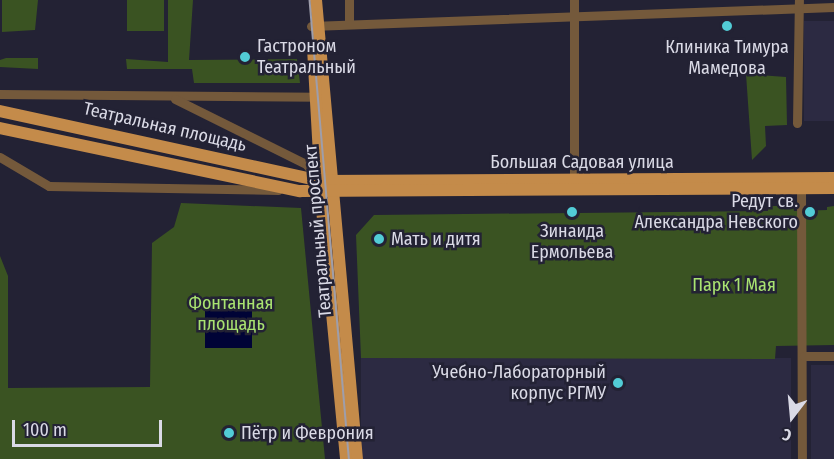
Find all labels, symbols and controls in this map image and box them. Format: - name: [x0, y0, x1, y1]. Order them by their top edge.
- marker: Клиника Тимура Мамедова: [718, 17, 736, 35]
- place label: Гастроном Театральный: [257, 36, 356, 78]
- place label: Клиника Тимура Мамедова: [665, 37, 789, 80]
- marker: Гастроном Театральный: [238, 50, 252, 64]
- street label: Театральная площадь: [81, 98, 249, 156]
- street label: Театральный проспект: [300, 144, 336, 318]
- street label: Большая Садовая улица: [490, 151, 674, 173]
- place label: Редут св. Александра Невского: [634, 191, 798, 234]
- marker: Зинаида Ермольева: [565, 205, 579, 219]
- marker: Редут св. Александра Невского: [803, 205, 817, 219]
- place label: Зинаида Ермольева: [531, 221, 613, 264]
- place label: Мать и дитя: [391, 228, 481, 250]
- marker: Мать и дитя: [372, 232, 386, 246]
- park label: Парк 1 Мая: [692, 274, 776, 296]
- park label: Фонтанная площадь: [189, 293, 273, 336]
- place label: Учебно-Лабораторный корпус РГМУ: [432, 362, 606, 404]
- marker: Учебно-Лабораторный корпус РГМУ: [611, 376, 625, 390]
- north arrow: [762, 387, 822, 447]
- scale bar: [15, 408, 165, 446]
- text: 100 m: [23, 419, 67, 441]
- place label: Пётр и Феврония: [241, 422, 374, 444]
- text: С: [780, 424, 794, 445]
- marker: Пётр и Феврония: [222, 426, 236, 440]

